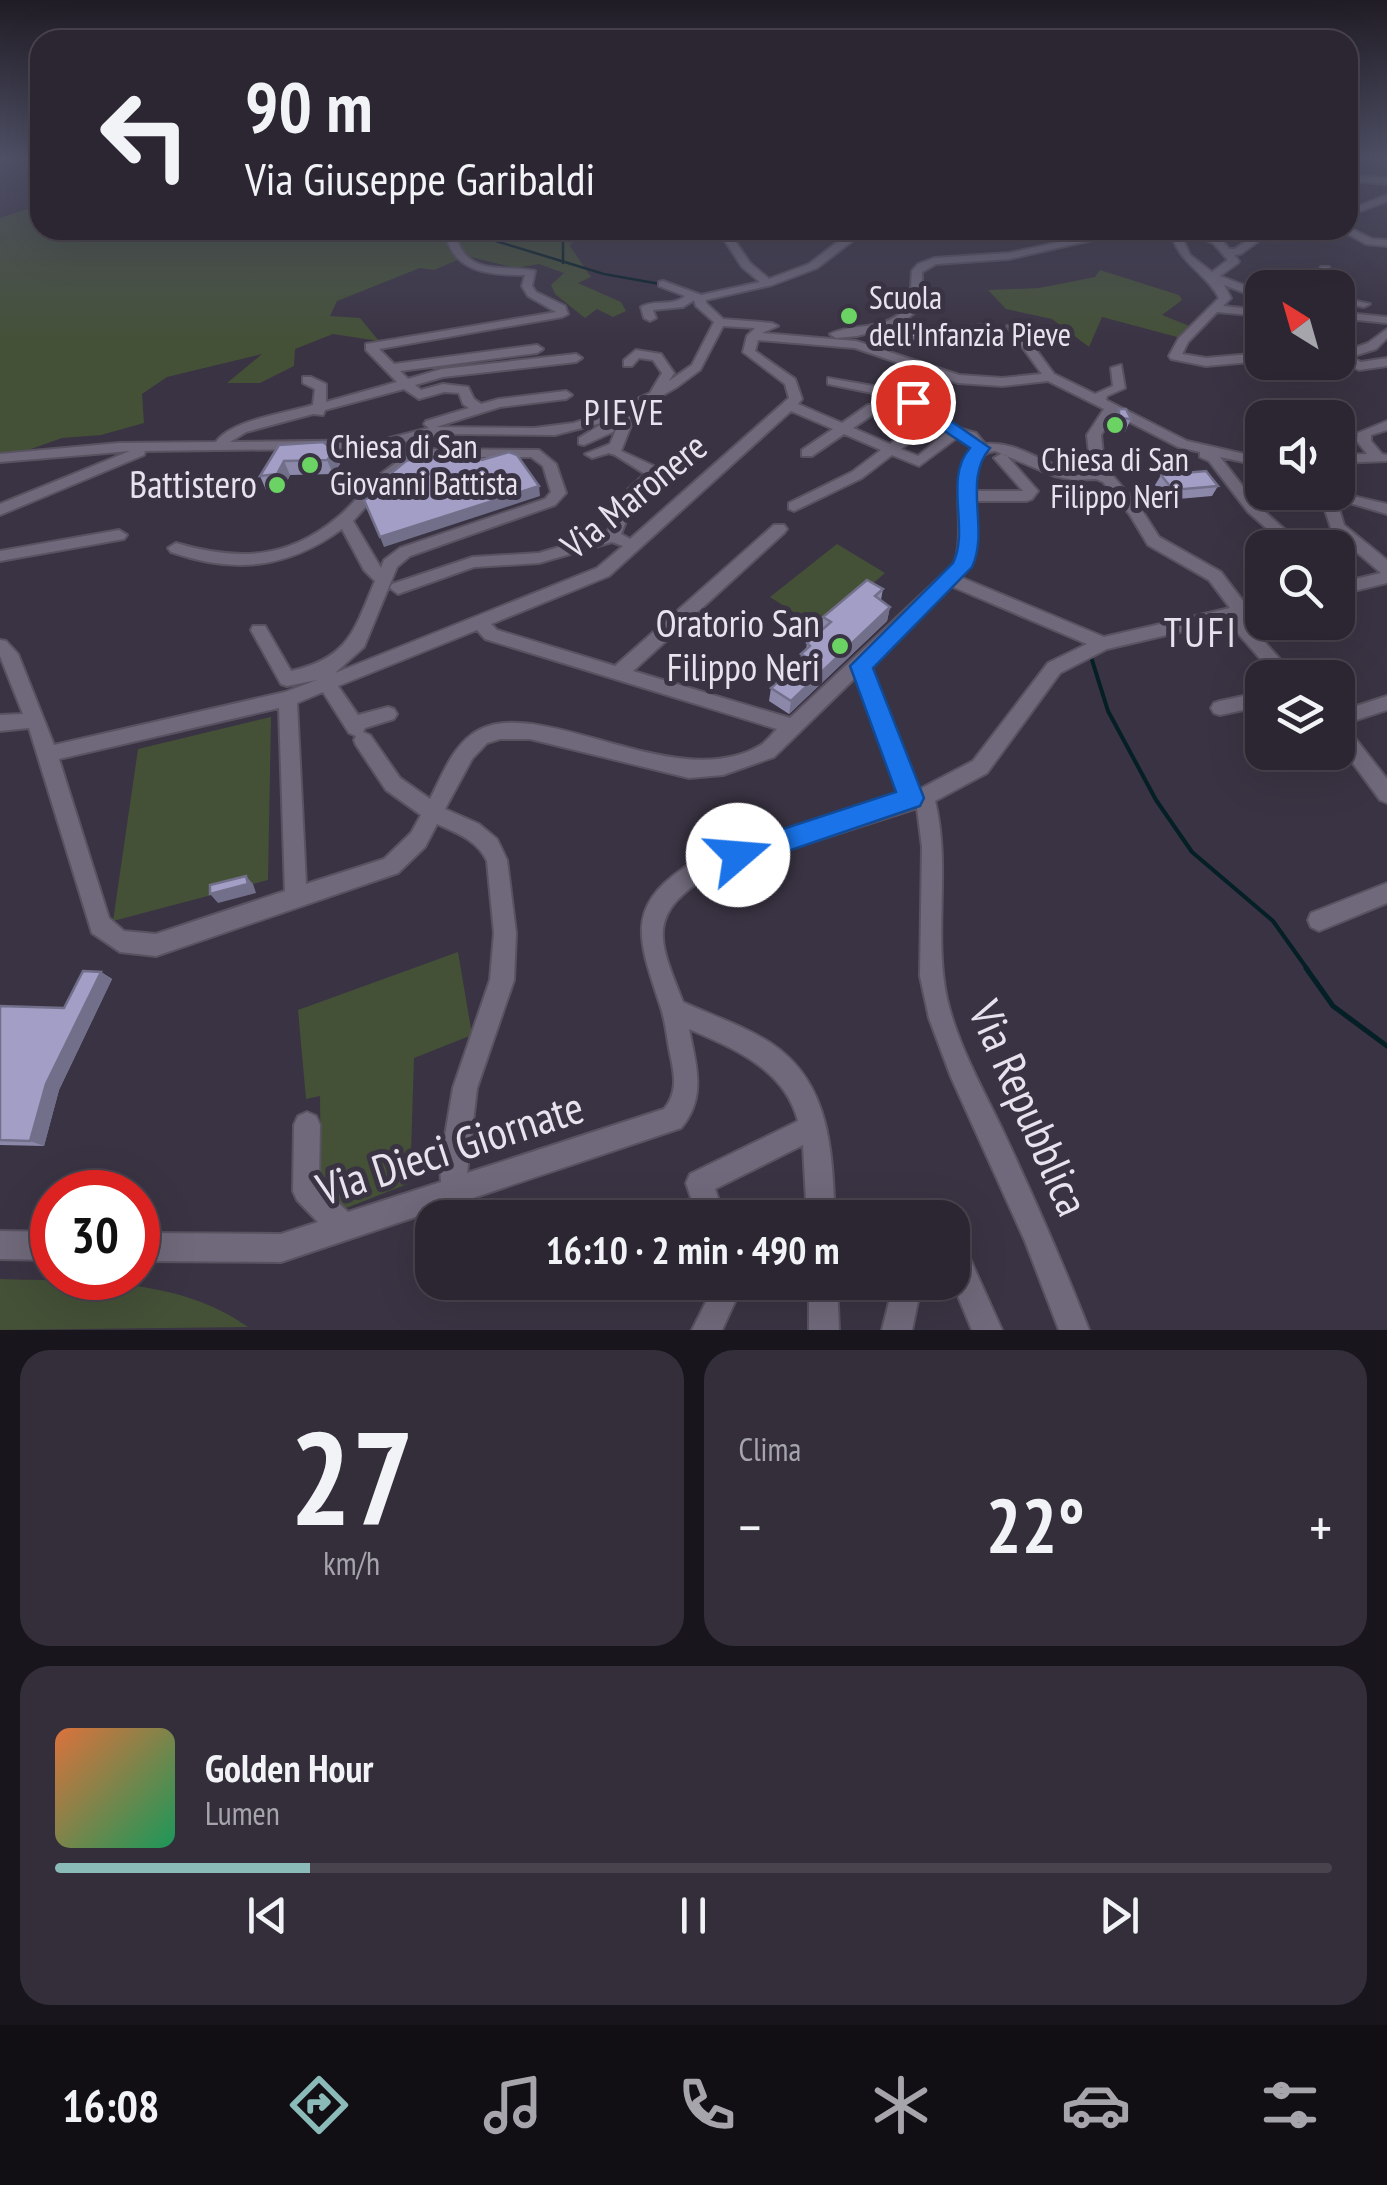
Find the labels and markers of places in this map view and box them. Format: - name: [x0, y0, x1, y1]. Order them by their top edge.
- place label: Scuola dell'Infanzia Pieve: [869, 276, 1071, 355]
- marker: Scuola dell'Infanzia Pieve: [838, 305, 860, 327]
- pin: [871, 360, 956, 445]
- marker: Chiesa di San Filippo Neri: [1104, 414, 1126, 436]
- place label: Chiesa di San Giovanni Battista: [330, 425, 518, 504]
- place label: Chiesa di San Filippo Neri: [1041, 438, 1189, 517]
- marker: Chiesa di San Giovanni Battista: [299, 454, 321, 476]
- place label: Battistero: [129, 459, 257, 508]
- marker: Battistero: [266, 474, 288, 496]
- place label: Oratorio San Filippo Neri: [656, 598, 820, 691]
- marker: Oratorio San Filippo Neri: [829, 635, 851, 657]

